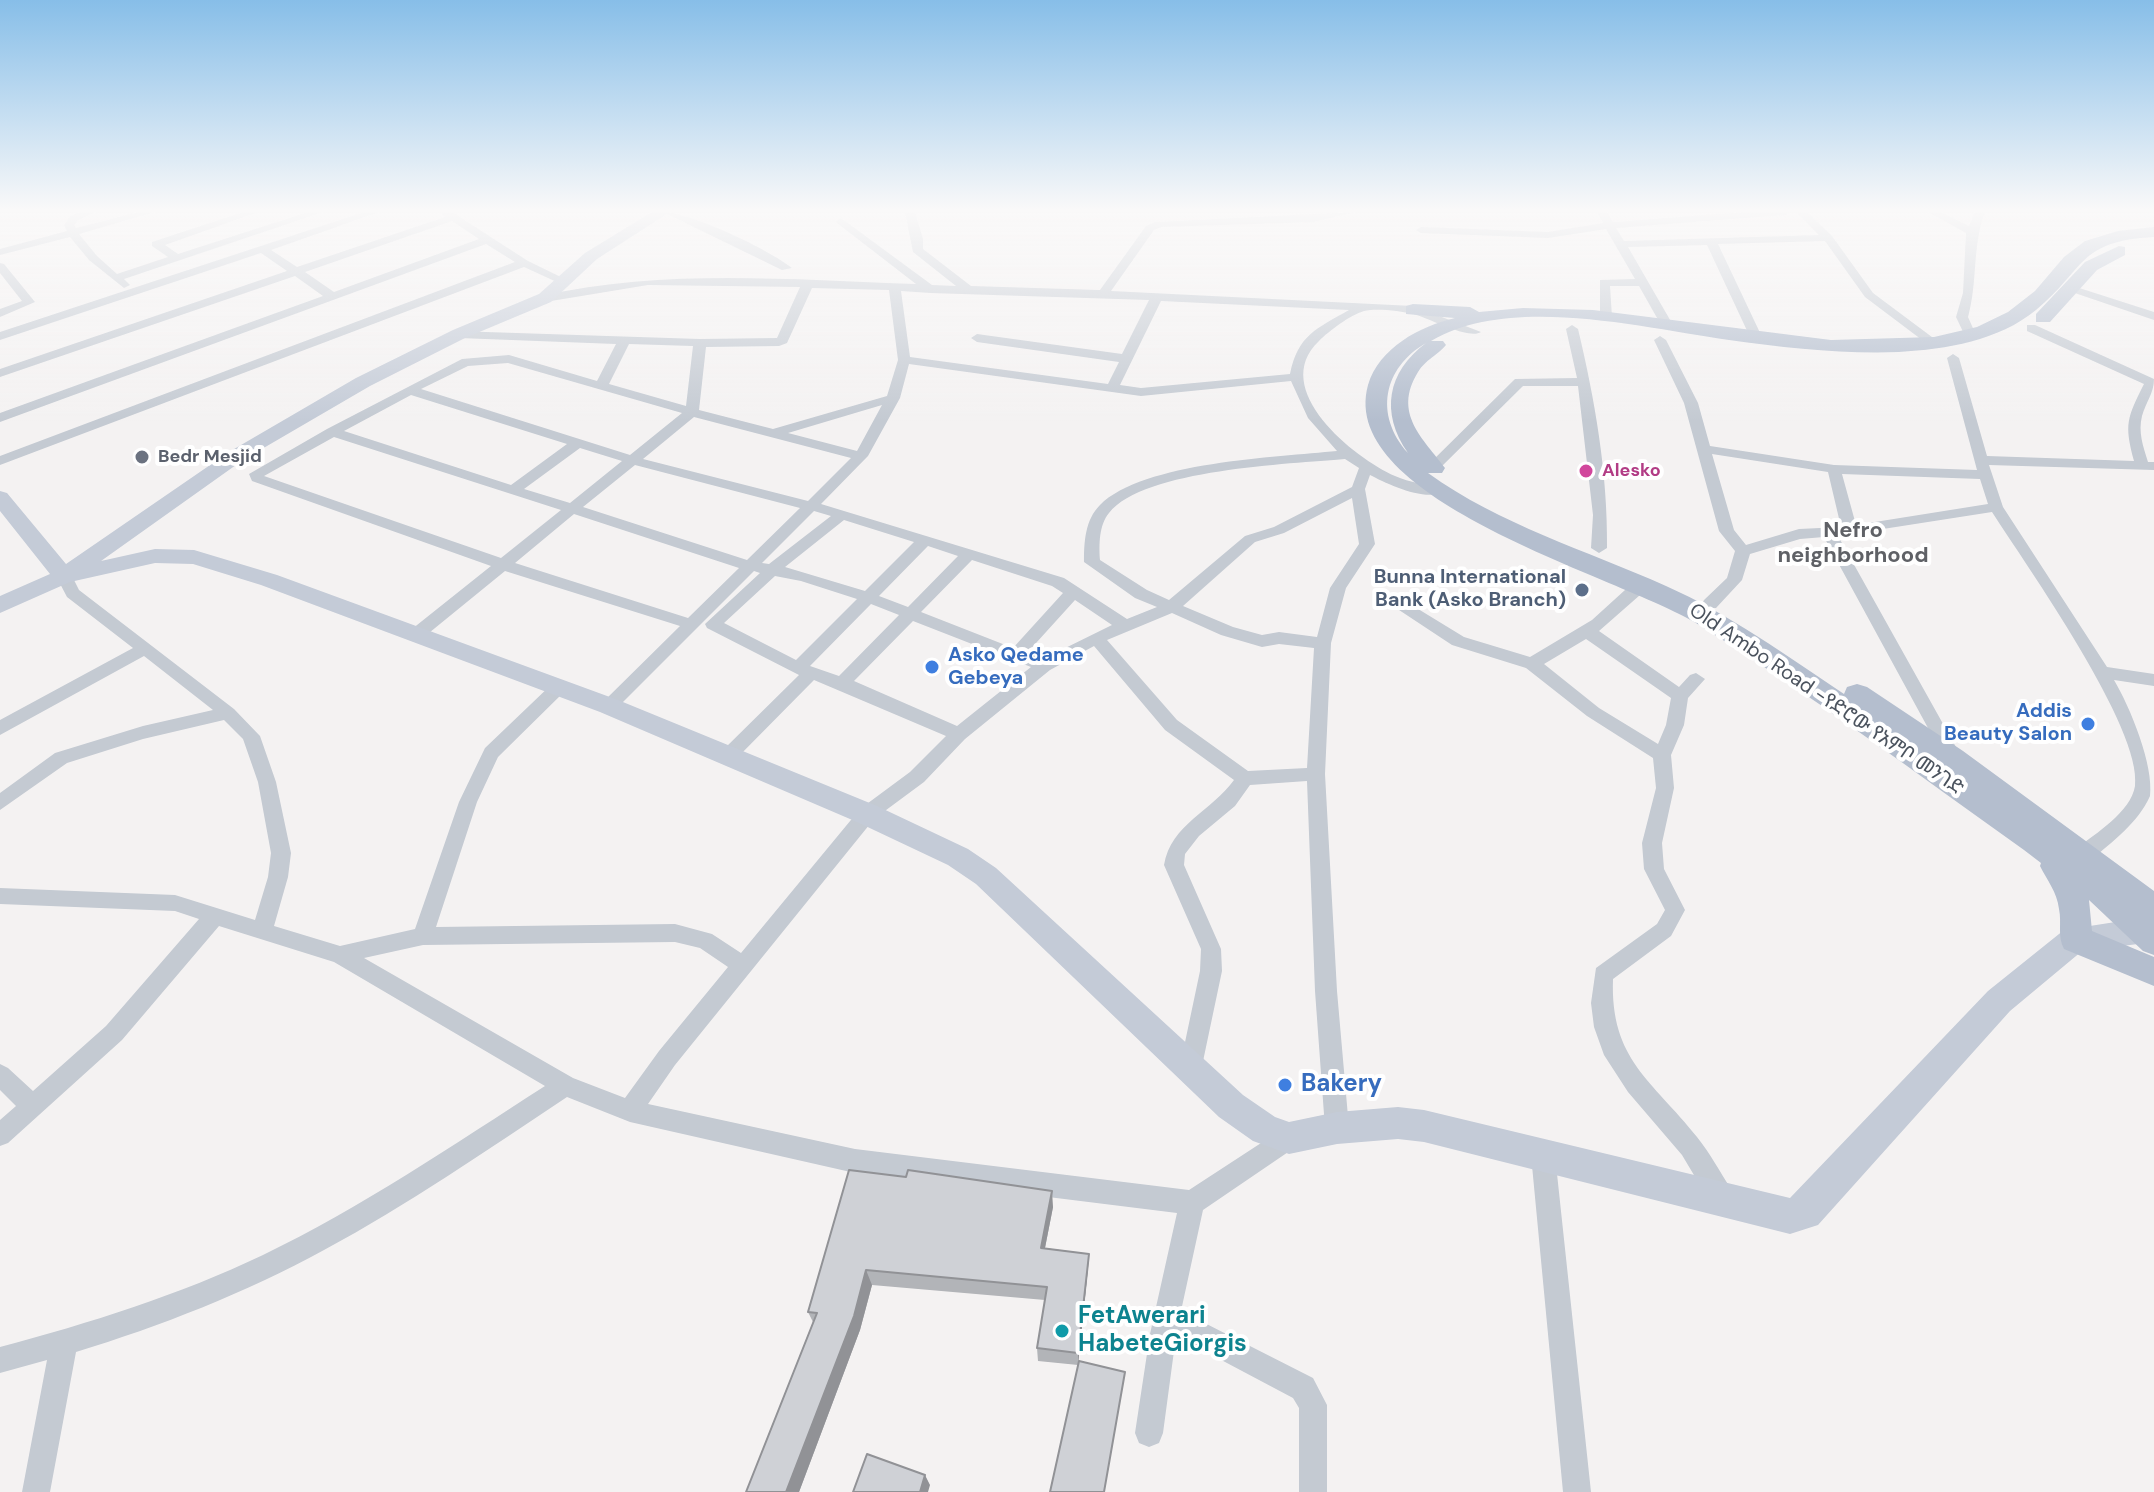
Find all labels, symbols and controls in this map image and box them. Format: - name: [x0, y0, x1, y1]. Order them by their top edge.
- place label: Bedr Mesjid: [158, 446, 262, 468]
- marker: Bedr Mesjid: [133, 448, 151, 466]
- place label: Alesko: [1602, 460, 1661, 482]
- marker: Alesko: [1577, 462, 1595, 480]
- district label: Nefro neighborhood: [1777, 518, 1929, 570]
- place label: Bunna International Bank (Asko Branch): [1374, 566, 1566, 613]
- marker: Bunna International Bank (Asko Branch): [1573, 581, 1591, 599]
- street label: Old Ambo Road -የድሮው የአምቦ መንገድ: [1684, 599, 1968, 801]
- place label: Asko Qedame Gebeya: [948, 644, 1084, 691]
- marker: Asko Qedame Gebeya: [923, 658, 941, 676]
- place label: Addis Beauty Salon: [1944, 700, 2072, 747]
- marker: Addis Beauty Salon: [2079, 715, 2097, 733]
- place label: Bakery: [1301, 1071, 1382, 1099]
- marker: Bakery: [1276, 1076, 1294, 1094]
- place label: FetAwerari HabeteGiorgis: [1078, 1303, 1247, 1359]
- marker: FetAwerari HabeteGiorgis: [1053, 1322, 1071, 1340]

